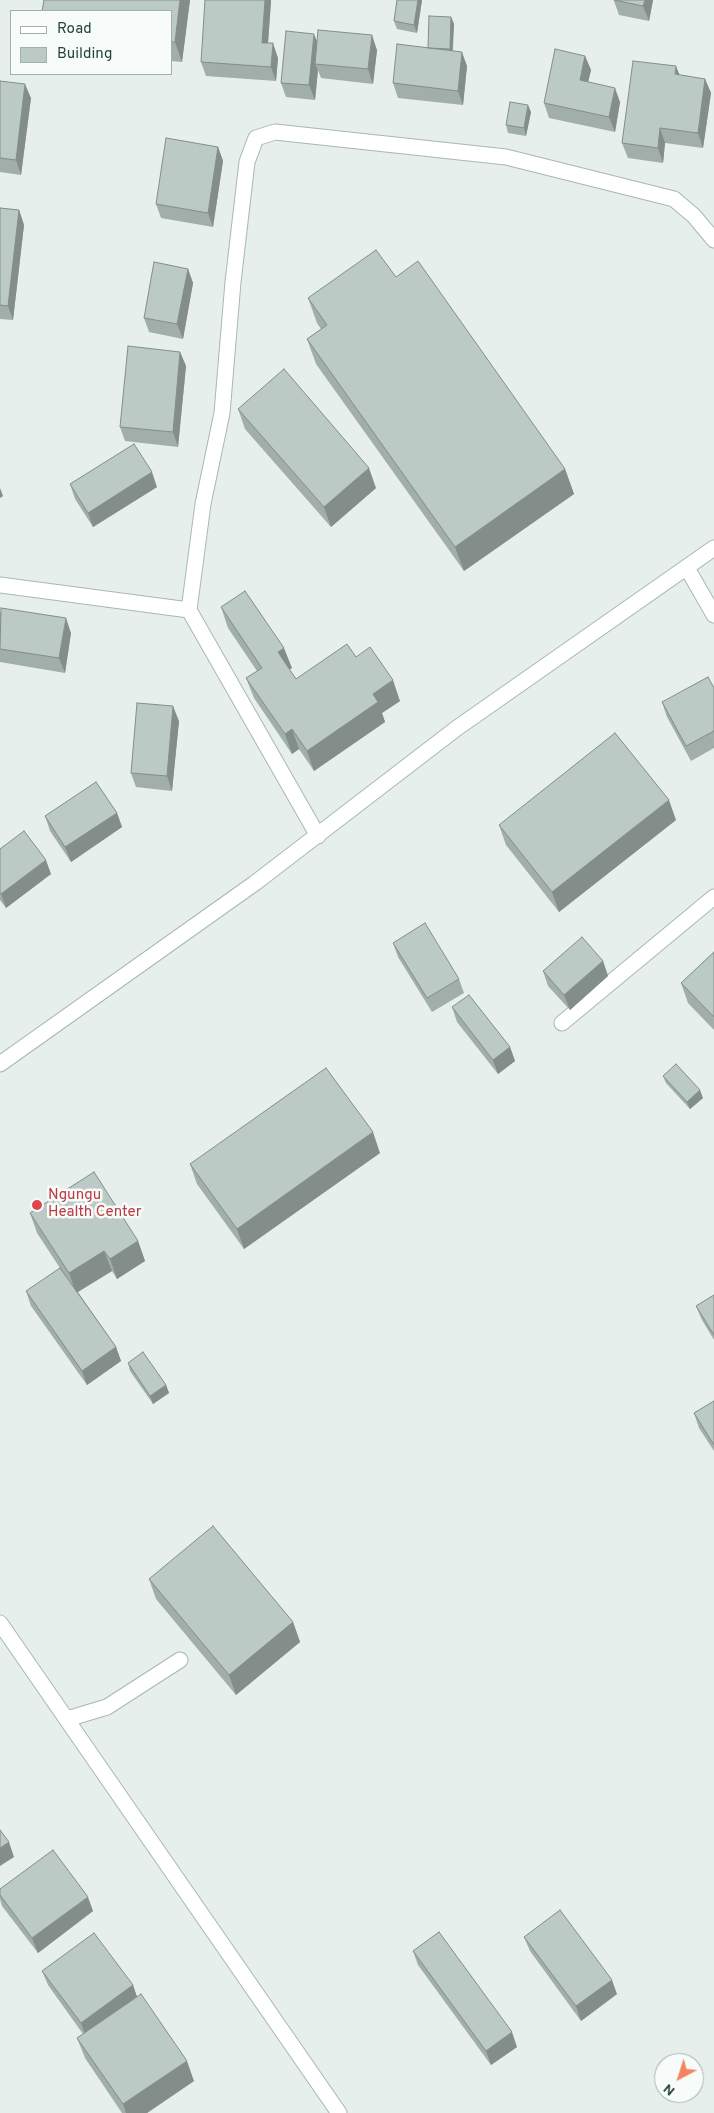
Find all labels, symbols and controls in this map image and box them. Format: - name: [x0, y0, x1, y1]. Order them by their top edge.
- legend: [10, 10, 172, 75]
- text: Road: [57, 20, 92, 39]
- text: Building: [57, 45, 112, 64]
- place label: Ngungu Health Center: [48, 1187, 141, 1222]
- marker: Ngungu Health Center: [30, 1198, 44, 1212]
- north arrow: [654, 2053, 704, 2103]
- text: N: [660, 2079, 679, 2099]

